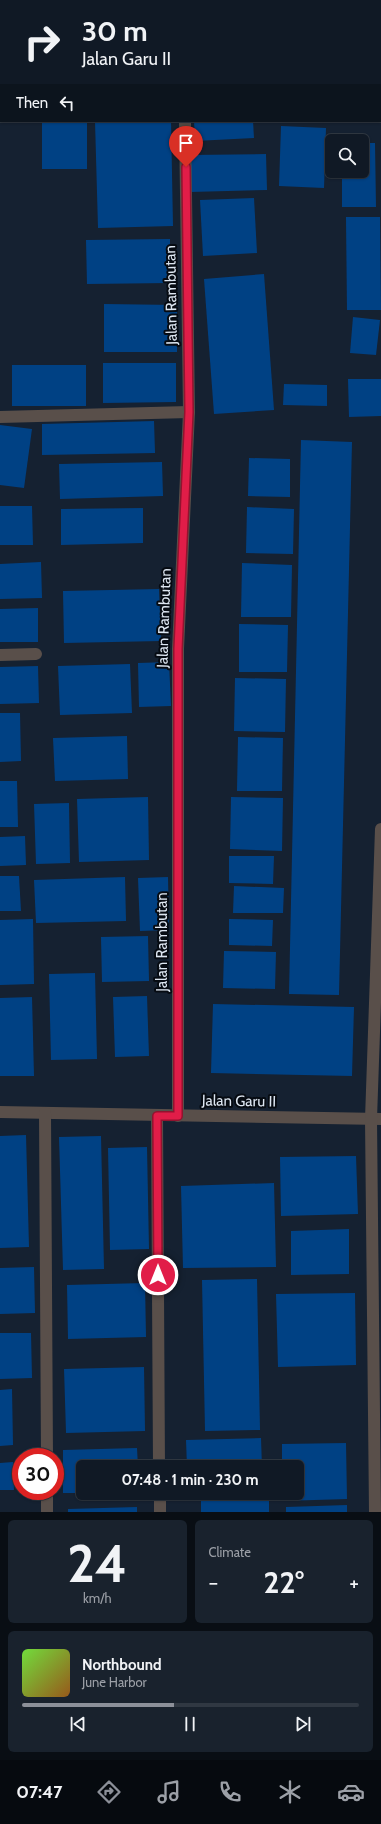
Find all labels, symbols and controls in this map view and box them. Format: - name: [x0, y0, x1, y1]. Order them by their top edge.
- text: 30 m: [82, 14, 148, 48]
- icon: right: [16, 16, 68, 68]
- text: Jalan Garu II: [82, 48, 171, 70]
- icon: left: [56, 92, 78, 114]
- text: Then: [16, 94, 48, 112]
- pin: [169, 126, 203, 167]
- icon: arrive: [175, 132, 197, 154]
- map controls: [325, 134, 369, 178]
- button: search: [325, 134, 369, 178]
- street label: Jalan Rambutan: [161, 245, 181, 346]
- street label: Jalan Rambutan: [153, 568, 175, 669]
- street label: Jalan Rambutan: [153, 892, 171, 993]
- street label: Jalan Garu II: [201, 1091, 276, 1111]
- position arrow: [137, 1254, 179, 1296]
- speed limit sign: 30: [12, 1448, 64, 1500]
- text: 07:48 · 1 min · 230 m: [121, 1471, 259, 1489]
- text: 24: [67, 1532, 127, 1595]
- text: Climate: [209, 1544, 251, 1560]
- text: 22°: [264, 1564, 304, 1601]
- text: −: [209, 1569, 218, 1596]
- text: +: [349, 1569, 359, 1596]
- text: km/h: [83, 1590, 111, 1606]
- text: Northbound: [82, 1656, 162, 1674]
- text: June Harbor: [82, 1674, 147, 1690]
- icon: previous: [67, 1713, 89, 1735]
- icon: pause: [179, 1713, 201, 1735]
- icon: next: [292, 1713, 314, 1735]
- icon: directions: [95, 1778, 123, 1806]
- icon: music: [155, 1778, 183, 1806]
- icon: phone: [216, 1778, 244, 1806]
- icon: climate: [276, 1778, 304, 1806]
- icon: car: [337, 1778, 365, 1806]
- text: 07:47: [16, 1781, 62, 1803]

